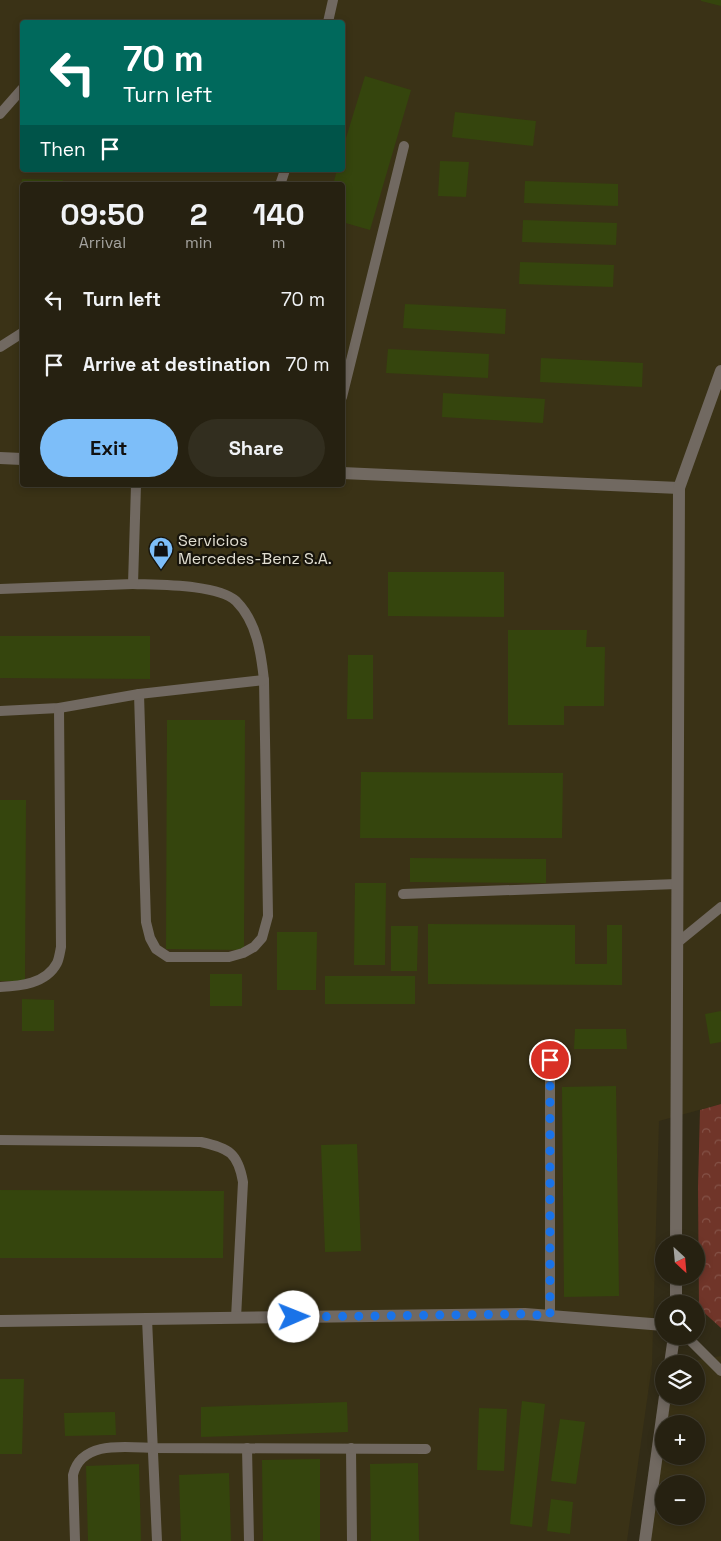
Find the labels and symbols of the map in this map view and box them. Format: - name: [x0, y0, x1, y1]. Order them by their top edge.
- place label: Servicios Mercedes-Benz S.A.: [178, 530, 332, 569]
- shop icon: Servicios Mercedes-Benz S.A.: [148, 536, 174, 570]
- pin: [529, 1039, 571, 1081]
- north arrow: [655, 1235, 705, 1285]
- position arrow: [267, 1290, 319, 1342]

